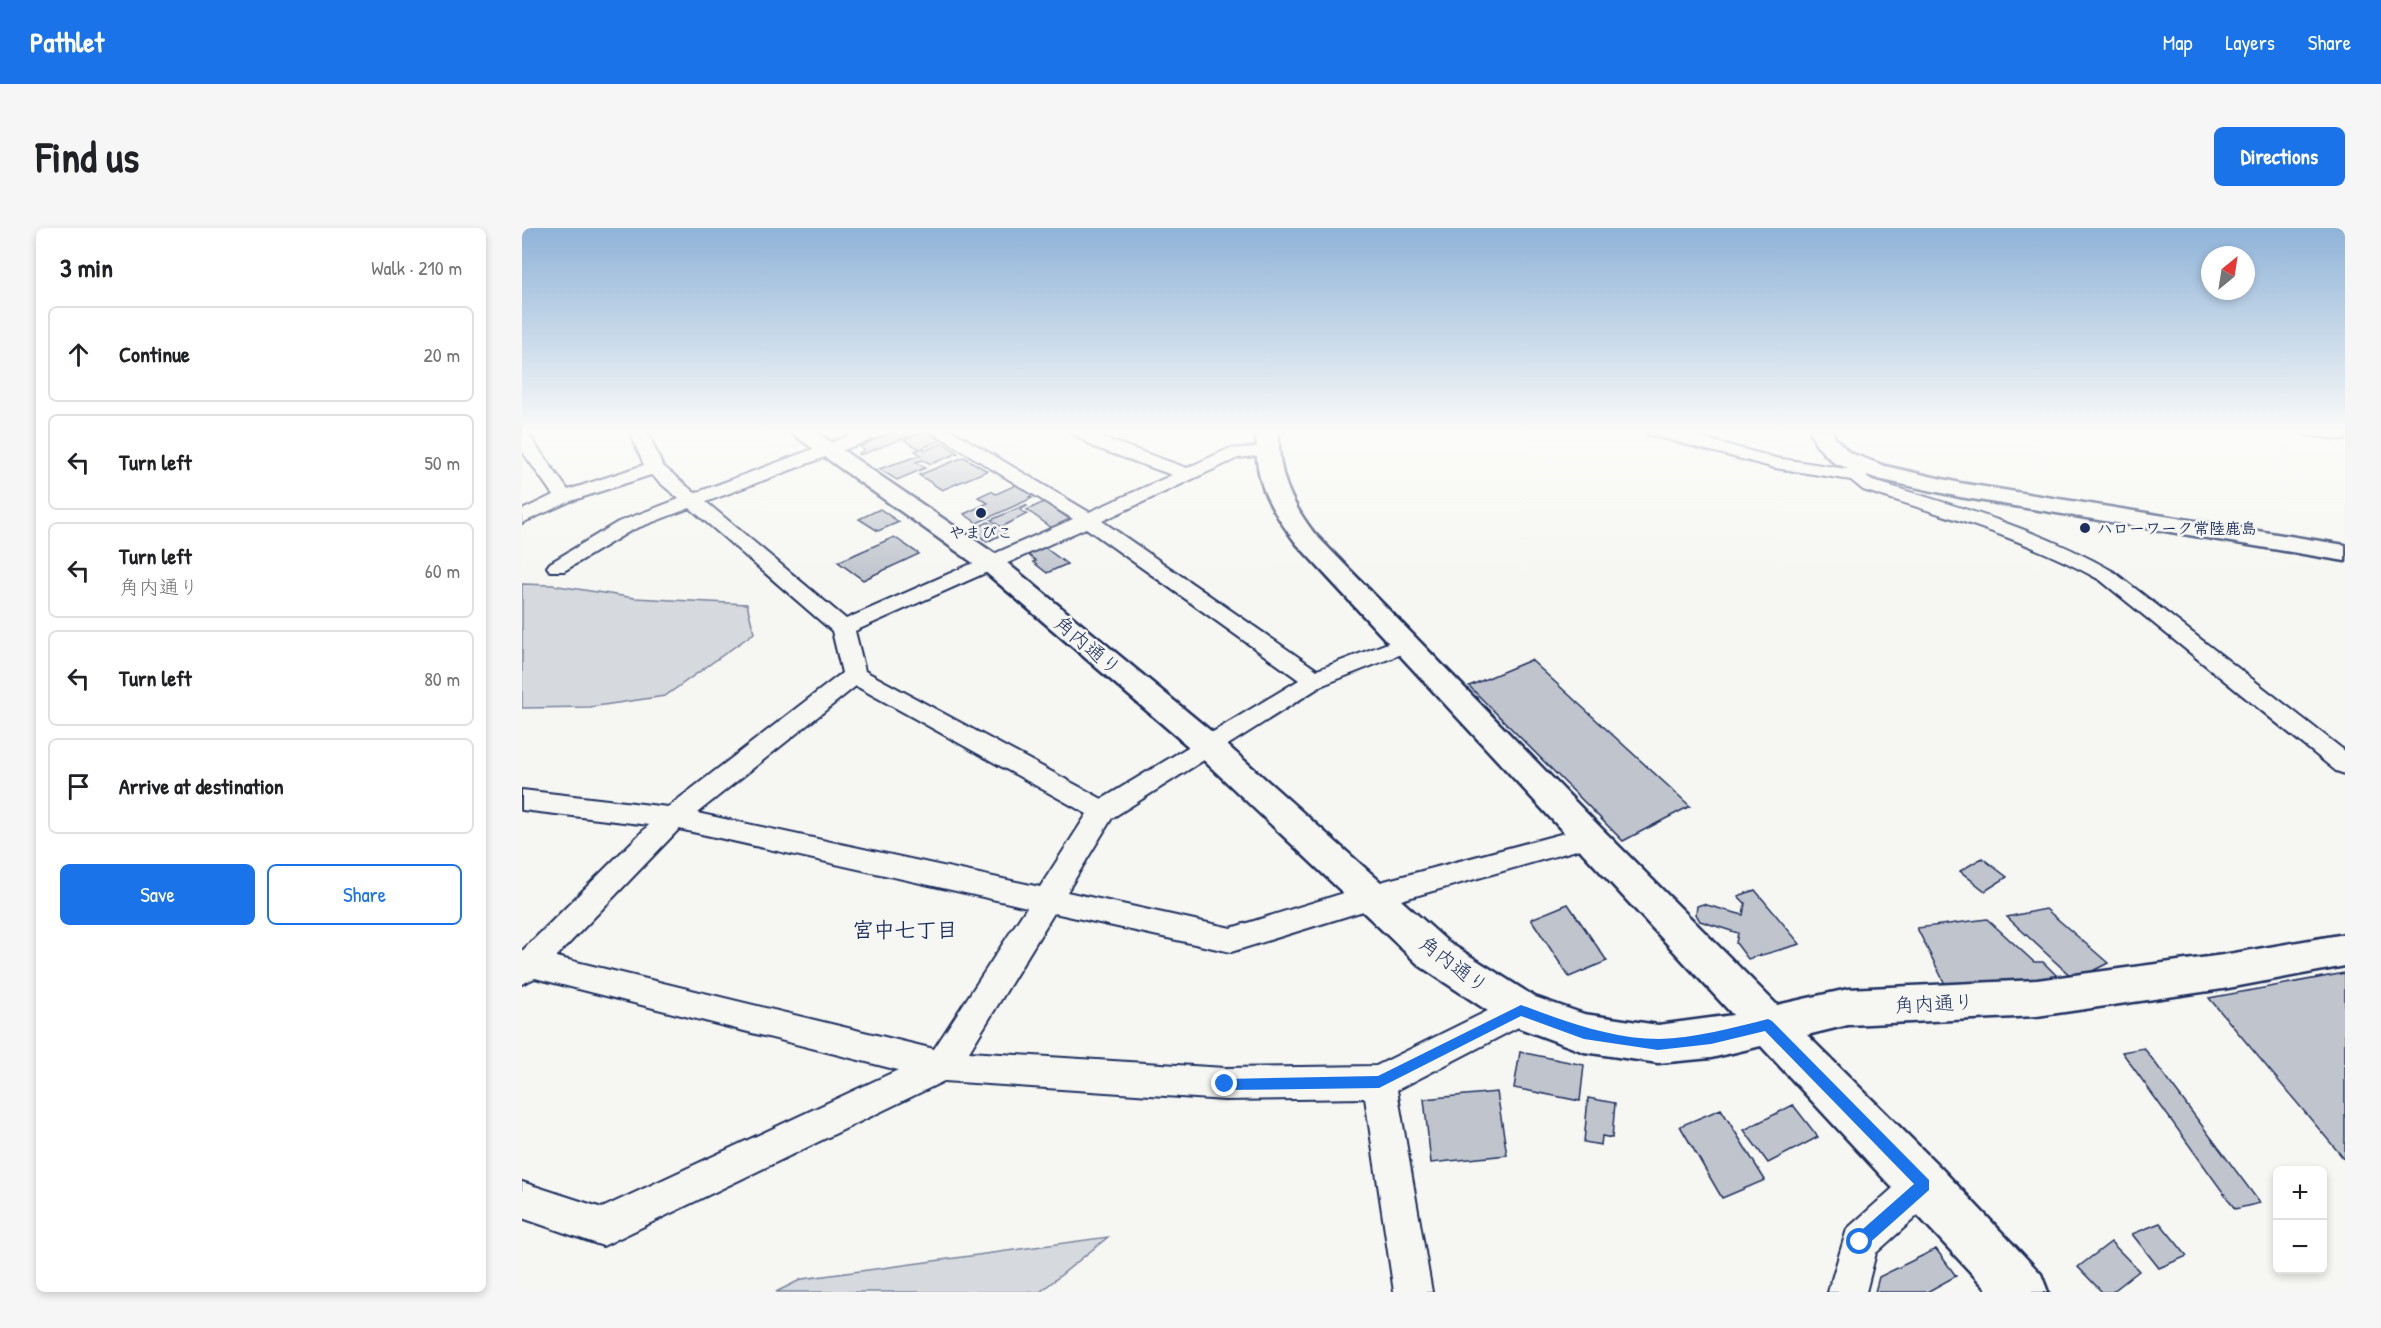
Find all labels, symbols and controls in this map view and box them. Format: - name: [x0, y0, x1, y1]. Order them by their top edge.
- text: Pathlet: [30, 23, 104, 61]
- text: Map: [2163, 28, 2192, 57]
- text: Layers: [2225, 28, 2275, 57]
- text: Share: [2308, 28, 2351, 57]
- button: Directions: [2214, 127, 2345, 186]
- text: Find us: [36, 128, 139, 185]
- north arrow: [2201, 246, 2255, 300]
- text: 3 min: [60, 250, 113, 285]
- text: Walk · 210 m: [371, 254, 462, 281]
- icon: ahead: [62, 338, 95, 371]
- text: Continue: [119, 339, 190, 369]
- text: 20 m: [423, 341, 460, 368]
- icon: left: [62, 446, 95, 479]
- text: Turn left: [119, 447, 192, 477]
- text: 50 m: [424, 449, 460, 476]
- marker: やまびこ: [974, 506, 988, 520]
- place label: ハローワーク常陸鹿島: [2097, 517, 2257, 539]
- place label: やまびこ: [949, 521, 1013, 543]
- marker: ハローワーク常陸鹿島: [2078, 521, 2092, 535]
- text: Turn left: [119, 541, 192, 571]
- icon: left: [62, 554, 95, 587]
- text: 60 m: [425, 557, 460, 584]
- text: 角内通り: [119, 573, 199, 600]
- street label: 角内通り: [1049, 609, 1127, 681]
- icon: left: [62, 662, 95, 695]
- text: Turn left: [119, 663, 192, 693]
- text: 80 m: [424, 665, 460, 692]
- icon: arrive: [62, 770, 95, 803]
- text: Arrive at destination: [119, 771, 284, 801]
- button: Save: [60, 864, 255, 925]
- button: Share: [267, 864, 462, 925]
- district label: 宮中七丁目: [853, 915, 958, 944]
- street label: 角内通り: [1414, 929, 1494, 999]
- street label: 角内通り: [1893, 987, 1975, 1019]
- route end: [1211, 1070, 1237, 1096]
- map controls: [2273, 1166, 2327, 1274]
- button: +: [2273, 1166, 2327, 1220]
- button: −: [2273, 1220, 2327, 1274]
- route start: [1846, 1228, 1872, 1254]

